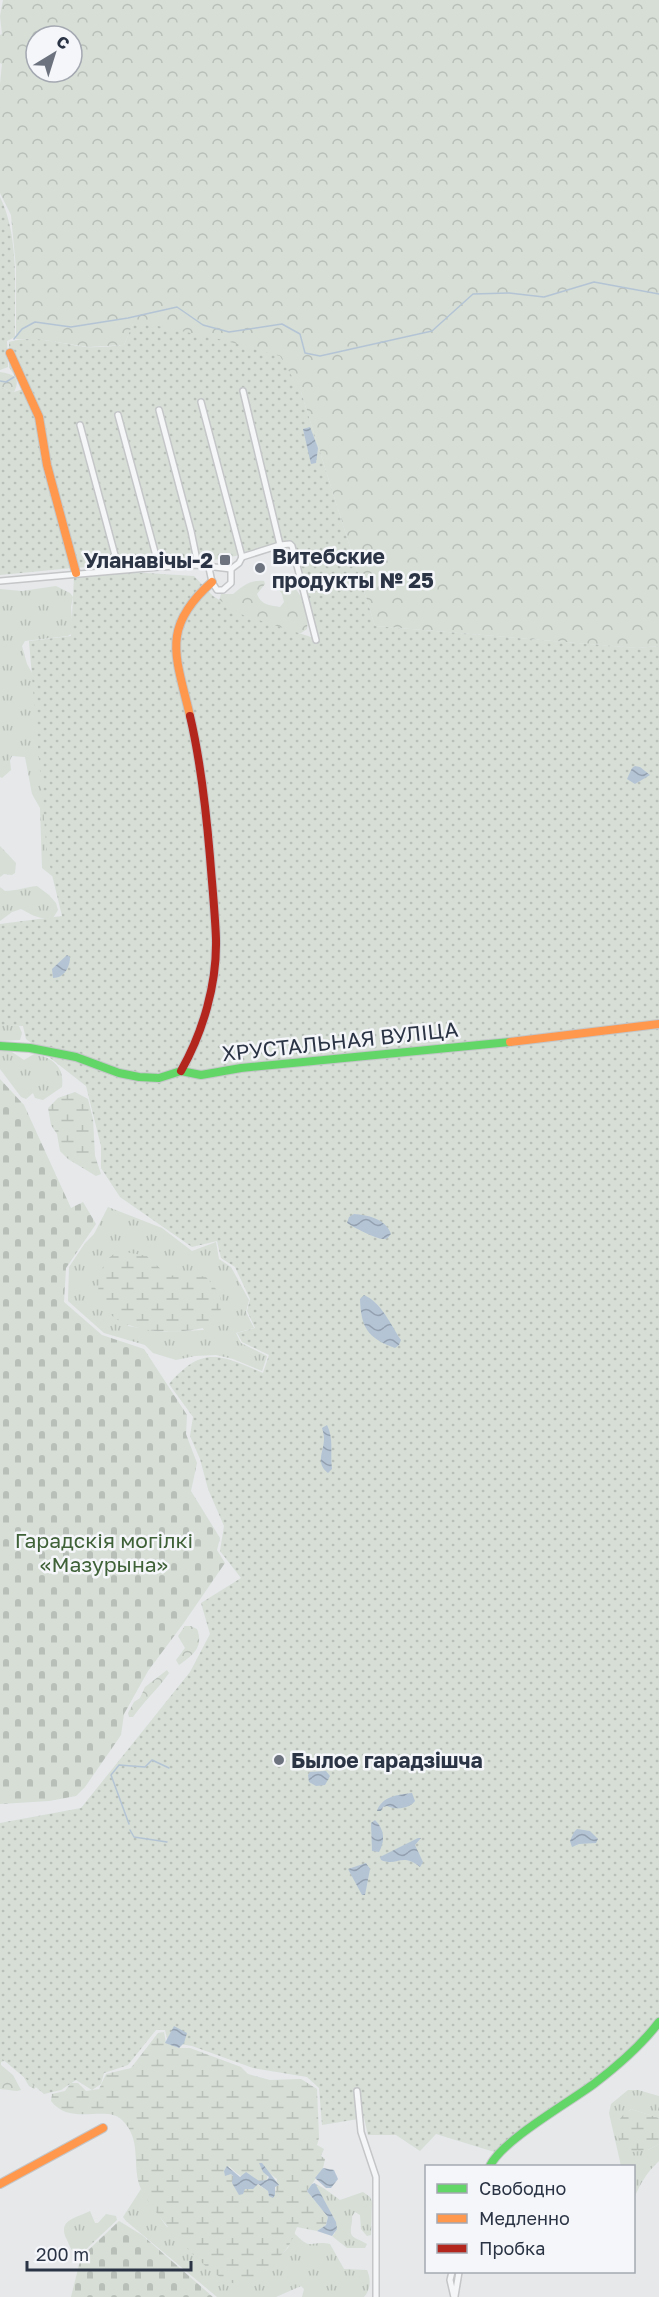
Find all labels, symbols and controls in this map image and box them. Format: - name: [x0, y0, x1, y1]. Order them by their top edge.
- north arrow: [24, 24, 84, 84]
- text: С: [53, 31, 74, 54]
- place label: Витебские продукты № 25: [272, 543, 434, 593]
- place label: Уланавічы-2: [84, 547, 213, 573]
- marker: Уланавічы-2: [218, 553, 232, 567]
- marker: Витебские продукты № 25: [253, 561, 267, 575]
- street label: ХРУСТАЛЬНАЯ ВУЛІЦА: [221, 1016, 459, 1066]
- park label: Гарадскія могілкі «Мазурына»: [15, 1527, 193, 1577]
- place label: Былое гарадзішча: [291, 1747, 483, 1773]
- marker: Былое гарадзішча: [272, 1753, 286, 1767]
- legend: [425, 2165, 635, 2273]
- text: Свободно: [479, 2177, 566, 2199]
- text: Медленно: [479, 2207, 570, 2229]
- scale bar: [27, 2234, 190, 2272]
- text: Пробка: [479, 2237, 545, 2259]
- text: 200 m: [36, 2243, 89, 2265]

